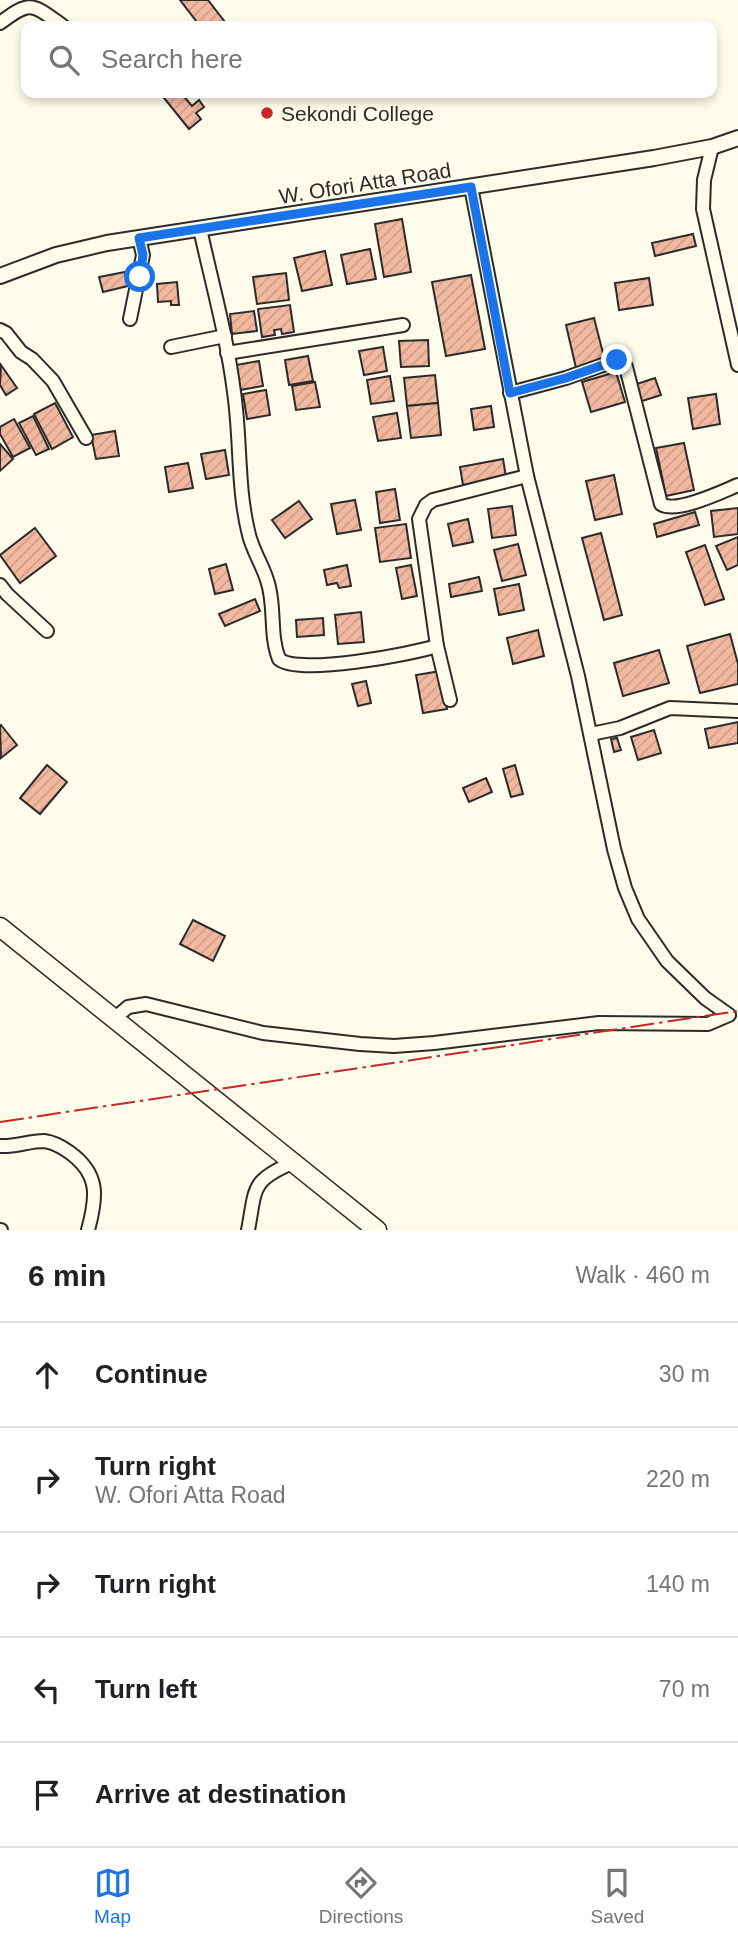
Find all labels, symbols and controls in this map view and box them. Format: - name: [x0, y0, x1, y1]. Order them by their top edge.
- search box: [21, 21, 717, 98]
- icon: search: [45, 41, 83, 79]
- text: Search here: [101, 44, 243, 74]
- place label: Sekondi College: [281, 102, 434, 125]
- marker: Sekondi College: [259, 105, 275, 121]
- street label: W. Ofori Atta Road: [277, 158, 453, 208]
- route start: [124, 261, 155, 292]
- route end: [601, 344, 632, 375]
- text: 6 min: [28, 1259, 106, 1292]
- text: Walk · 460 m: [575, 1262, 710, 1288]
- icon: ahead: [28, 1356, 66, 1394]
- text: Continue: [95, 1359, 208, 1389]
- text: 30 m: [659, 1361, 710, 1387]
- text: Turn right: [95, 1451, 216, 1481]
- icon: right: [28, 1461, 66, 1499]
- text: 220 m: [646, 1466, 710, 1492]
- text: W. Ofori Atta Road: [95, 1482, 285, 1508]
- icon: right: [28, 1566, 66, 1604]
- text: Turn right: [95, 1569, 216, 1599]
- text: 140 m: [646, 1571, 710, 1597]
- icon: left: [28, 1671, 66, 1709]
- text: Turn left: [95, 1674, 197, 1704]
- text: 70 m: [659, 1676, 710, 1702]
- icon: arrive: [28, 1776, 66, 1814]
- text: Arrive at destination: [95, 1779, 346, 1809]
- tab: Map: [94, 1864, 132, 1928]
- tab: Directions: [319, 1864, 403, 1928]
- tab: Saved: [590, 1864, 644, 1928]

